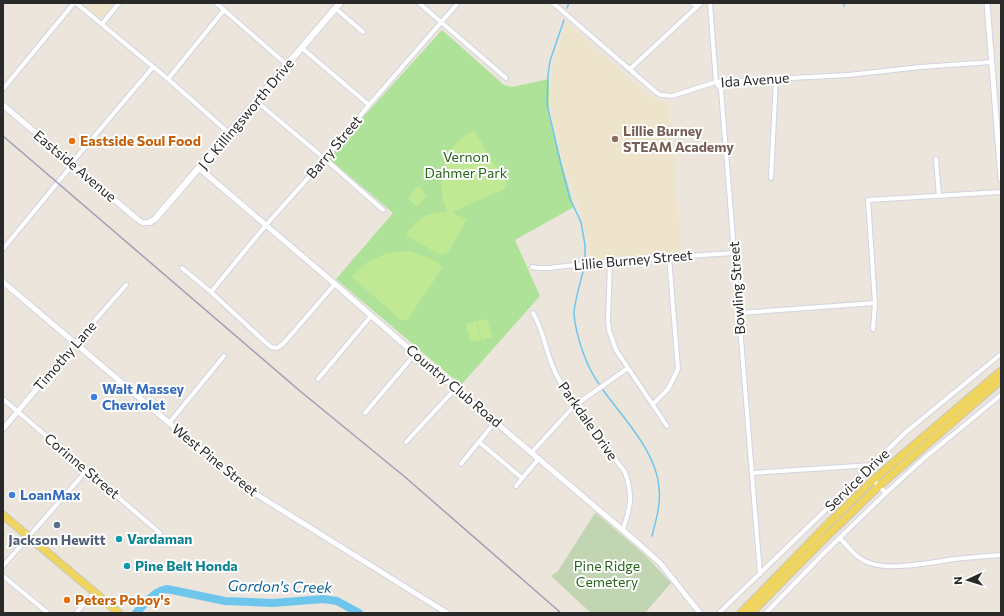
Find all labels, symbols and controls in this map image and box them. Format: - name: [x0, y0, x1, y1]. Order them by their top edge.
- street label: J C Killingsworth Drive: [194, 55, 297, 173]
- street label: Ida Avenue: [720, 69, 790, 90]
- street label: Barry Street: [302, 112, 365, 182]
- place label: Lillie Burney STEAM Academy: [623, 122, 734, 155]
- street label: Eastside Avenue: [31, 126, 120, 205]
- place label: Eastside Soul Food: [80, 132, 201, 149]
- marker: Lillie Burney STEAM Academy: [610, 134, 620, 144]
- marker: Eastside Soul Food: [67, 136, 77, 146]
- park label: Vernon Dahmer Park: [425, 148, 508, 181]
- street label: Bowling Street: [725, 241, 748, 335]
- street label: Lillie Burney Street: [573, 246, 694, 273]
- street label: Timothy Lane: [30, 317, 100, 394]
- street label: Country Club Road: [403, 341, 506, 431]
- street label: Parkdale Drive: [555, 378, 622, 463]
- place label: Walt Massey Chevrolet: [102, 380, 185, 413]
- marker: Walt Massey Chevrolet: [89, 392, 99, 402]
- street label: West Pine Street: [169, 420, 262, 500]
- street label: Corinne Street: [41, 429, 124, 502]
- street label: Service Drive: [821, 445, 892, 515]
- place label: LoanMax: [20, 486, 81, 503]
- marker: LoanMax: [7, 490, 17, 500]
- marker: Jackson Hewitt: [52, 520, 62, 530]
- place label: Vardaman: [127, 530, 192, 547]
- place label: Jackson Hewitt: [8, 531, 106, 548]
- marker: Vardaman: [114, 534, 124, 544]
- place label: Pine Belt Honda: [135, 557, 238, 574]
- park label: Pine Ridge Cemetery: [574, 557, 640, 590]
- north arrow: [948, 560, 988, 600]
- marker: Pine Belt Honda: [122, 561, 132, 571]
- water label: Gordon's Creek: [228, 576, 333, 596]
- text: N: [951, 576, 964, 585]
- place label: Peters Poboy's: [75, 591, 171, 608]
- marker: Peters Poboy's: [62, 595, 72, 605]

